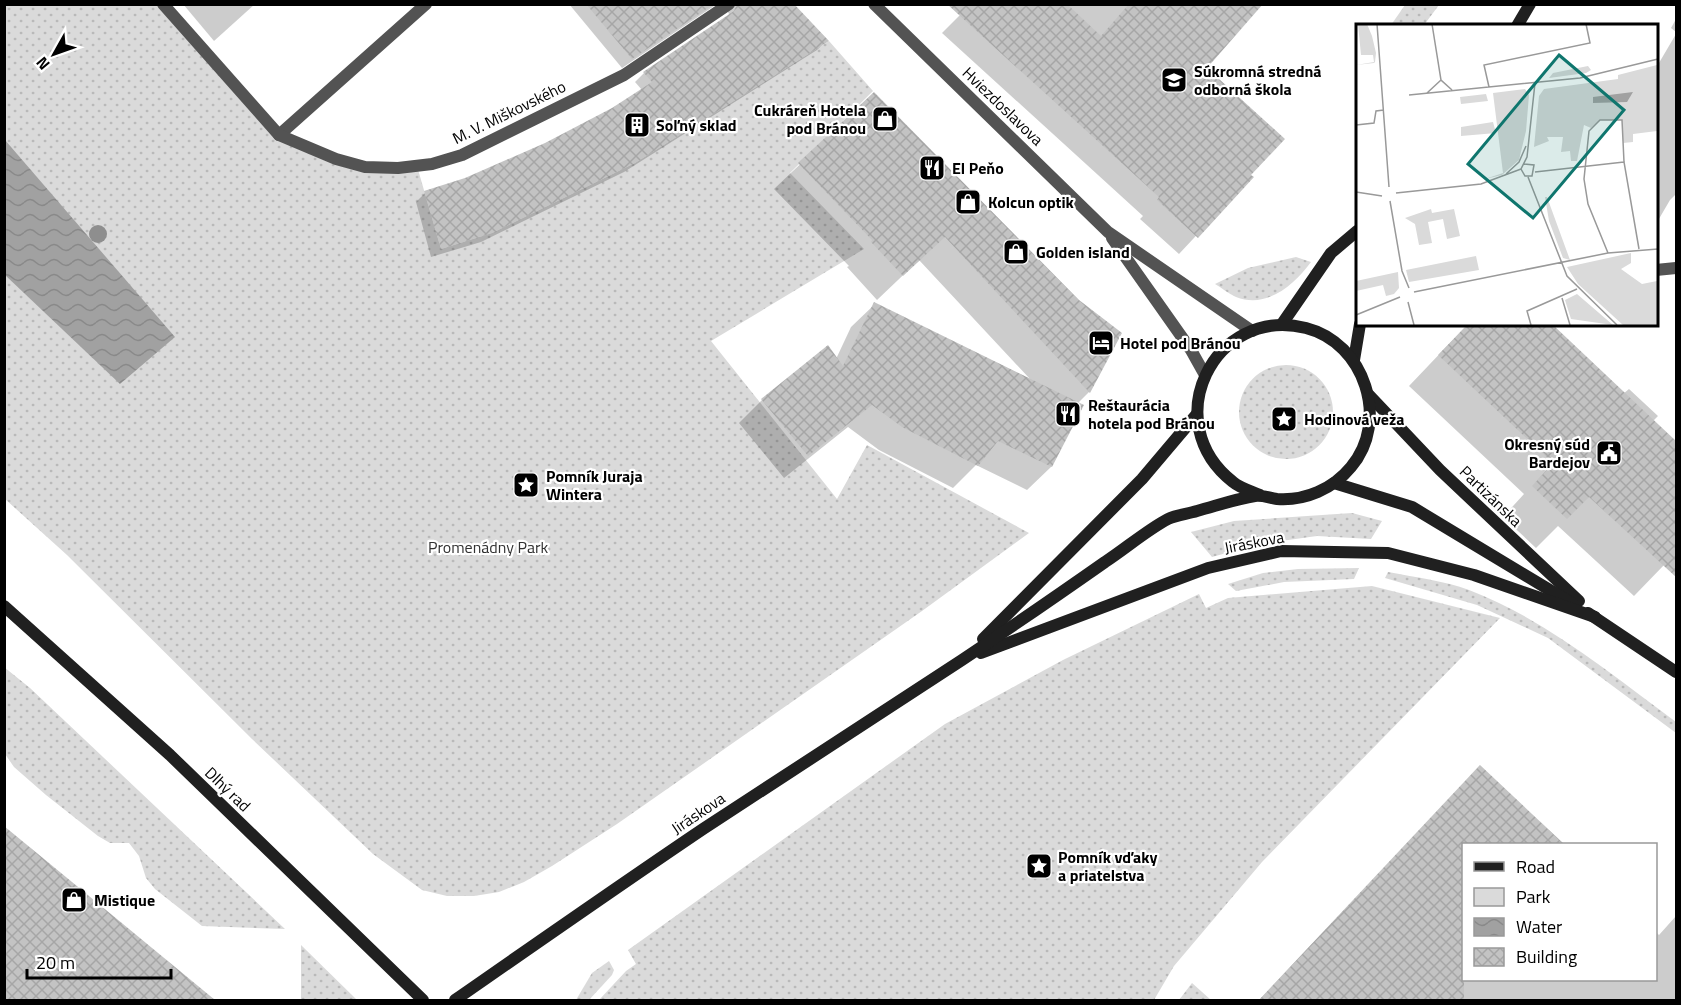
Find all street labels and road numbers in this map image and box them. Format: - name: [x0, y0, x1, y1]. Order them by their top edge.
- street label: Hviezdoslavova: [957, 61, 1049, 151]
- street label: M. V. Miškovského: [448, 74, 570, 150]
- street label: Partizánska: [1454, 460, 1528, 532]
- street label: Jiráskova: [1222, 524, 1286, 560]
- street label: Dlhý rad: [200, 761, 256, 817]
- street label: Jiráskova: [666, 786, 730, 840]

